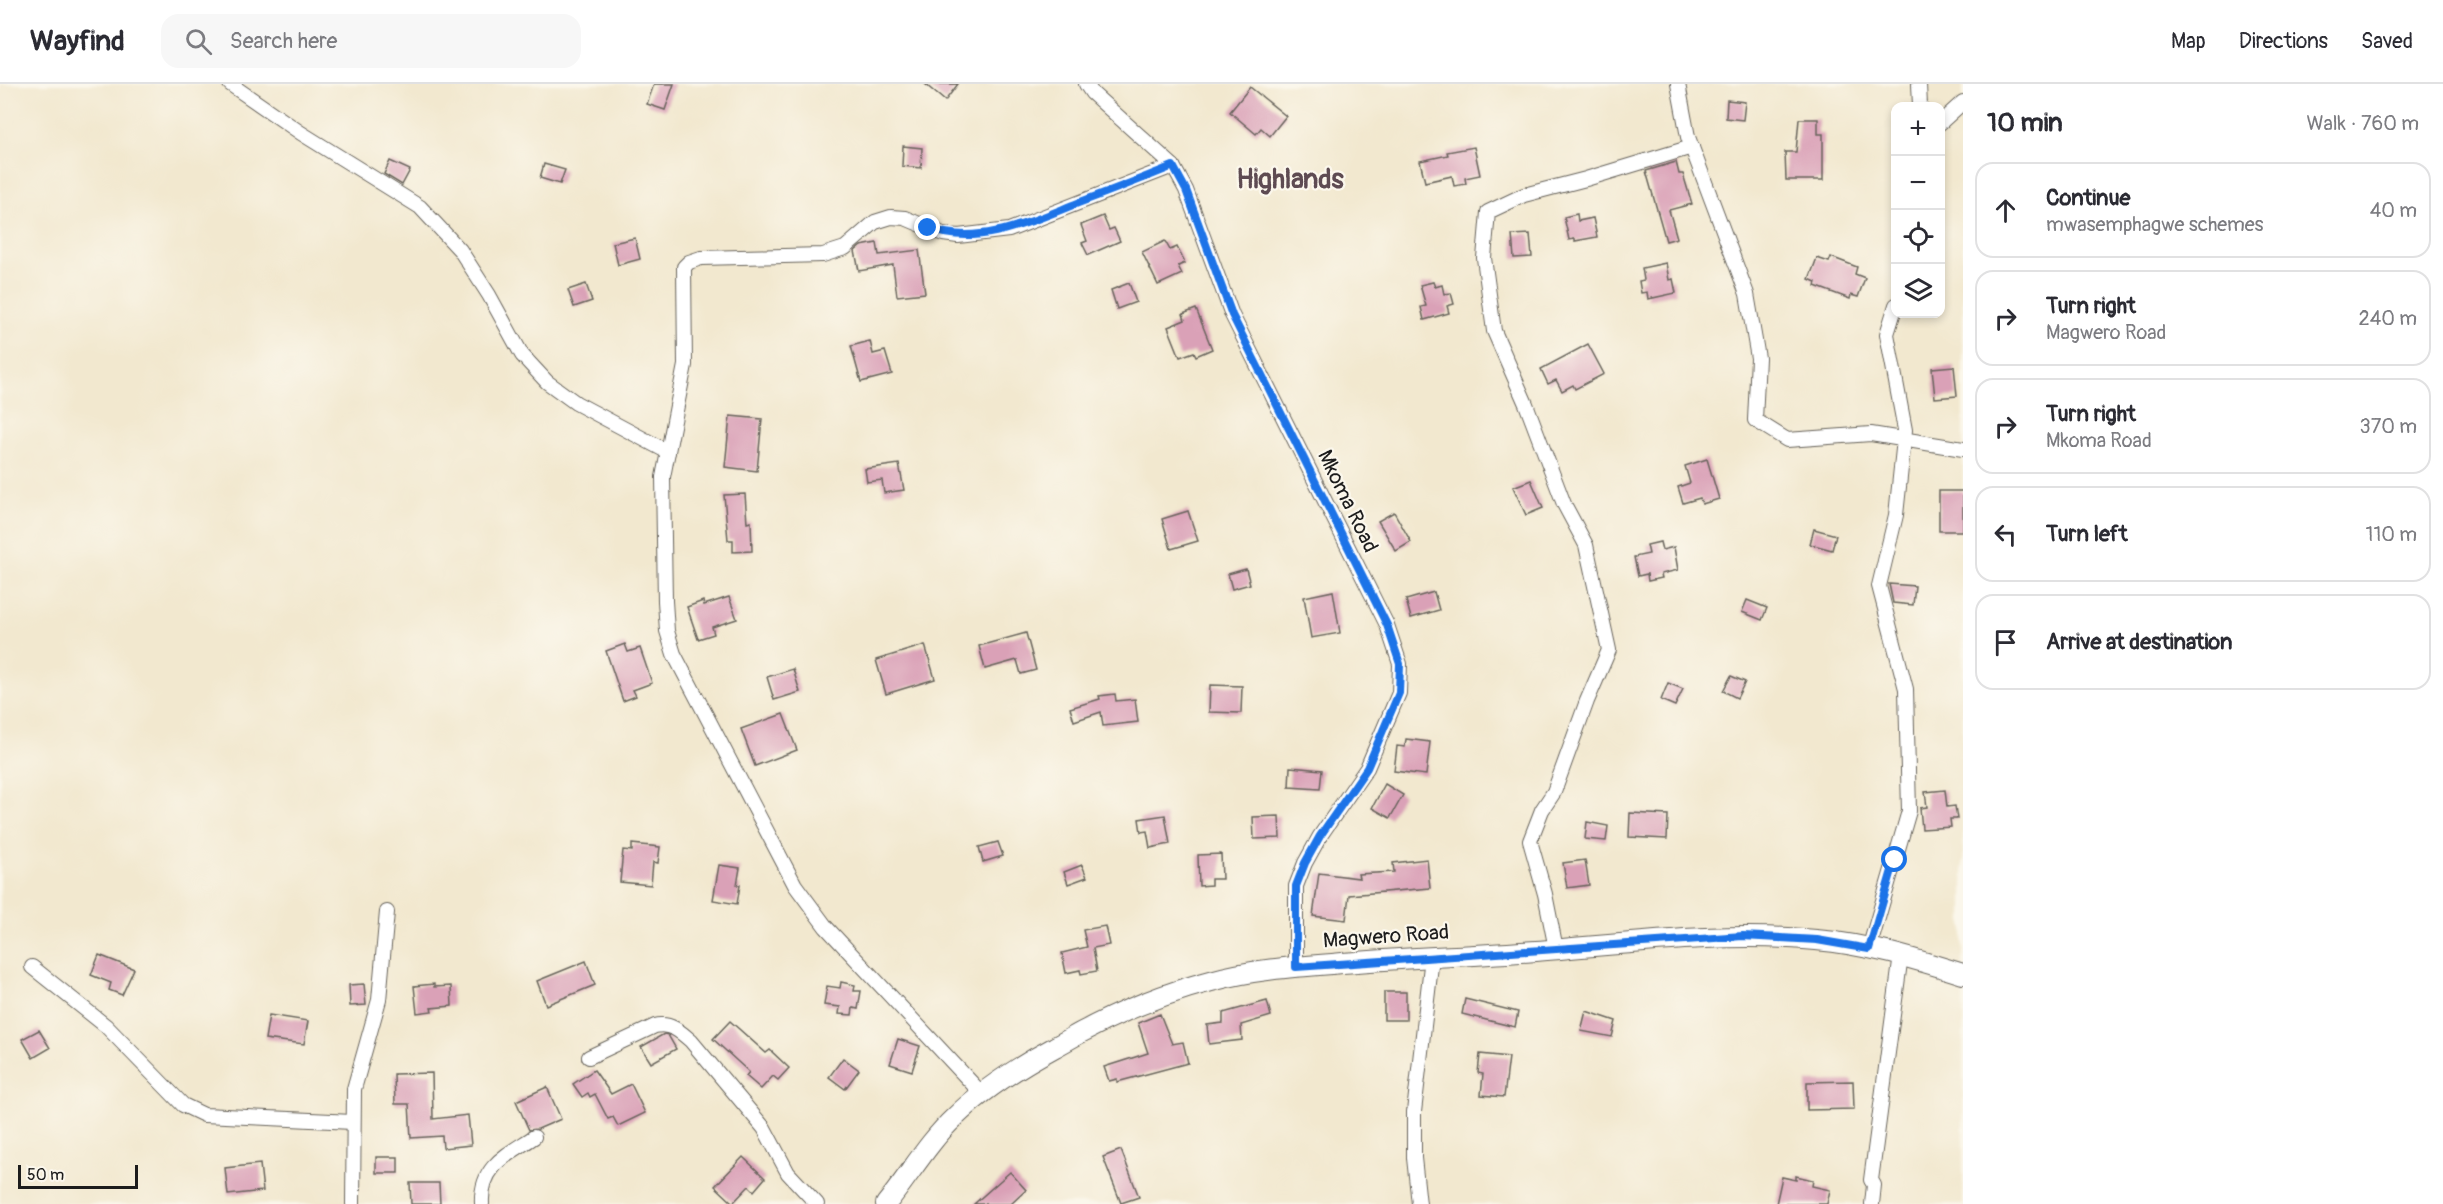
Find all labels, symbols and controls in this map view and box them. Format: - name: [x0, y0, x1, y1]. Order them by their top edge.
- search box: [161, 14, 581, 68]
- text: Wayfind: [30, 24, 125, 59]
- icon: search: [182, 25, 215, 58]
- text: Search here: [230, 27, 337, 55]
- text: Map: [2171, 28, 2206, 55]
- text: Directions: [2239, 28, 2328, 55]
- text: Saved: [2361, 28, 2413, 55]
- map controls: [1891, 102, 1945, 318]
- button: +: [1891, 102, 1945, 156]
- text: 10 min: [1987, 107, 2063, 139]
- text: Walk · 760 m: [2306, 111, 2419, 136]
- button: −: [1891, 156, 1945, 210]
- district label: Highlands: [1236, 163, 1345, 196]
- text: Continue: [2046, 184, 2130, 212]
- icon: ahead: [1989, 194, 2022, 227]
- text: 40 m: [2370, 198, 2417, 223]
- button: locate: [1891, 210, 1945, 264]
- text: mwasemphagwe schemes: [2046, 212, 2264, 237]
- route end: [914, 214, 940, 240]
- button: layers: [1891, 264, 1945, 318]
- text: Turn right: [2046, 292, 2136, 320]
- icon: right: [1989, 302, 2022, 335]
- text: 240 m: [2358, 306, 2417, 331]
- text: Magwero Road: [2046, 320, 2166, 345]
- text: Turn right: [2046, 400, 2136, 428]
- icon: right: [1989, 410, 2022, 443]
- text: 370 m: [2360, 414, 2417, 439]
- text: Mkoma Road: [2046, 428, 2152, 453]
- street label: Mkoma Road: [1311, 445, 1384, 557]
- icon: left: [1989, 518, 2022, 551]
- text: Turn left: [2046, 520, 2128, 548]
- text: 110 m: [2366, 522, 2417, 547]
- icon: arrive: [1989, 626, 2022, 659]
- text: Arrive at destination: [2046, 628, 2232, 656]
- route start: [1881, 846, 1907, 872]
- street label: Magwero Road: [1322, 919, 1450, 954]
- scale bar: [18, 1162, 138, 1190]
- text: 50 m: [27, 1165, 64, 1185]

